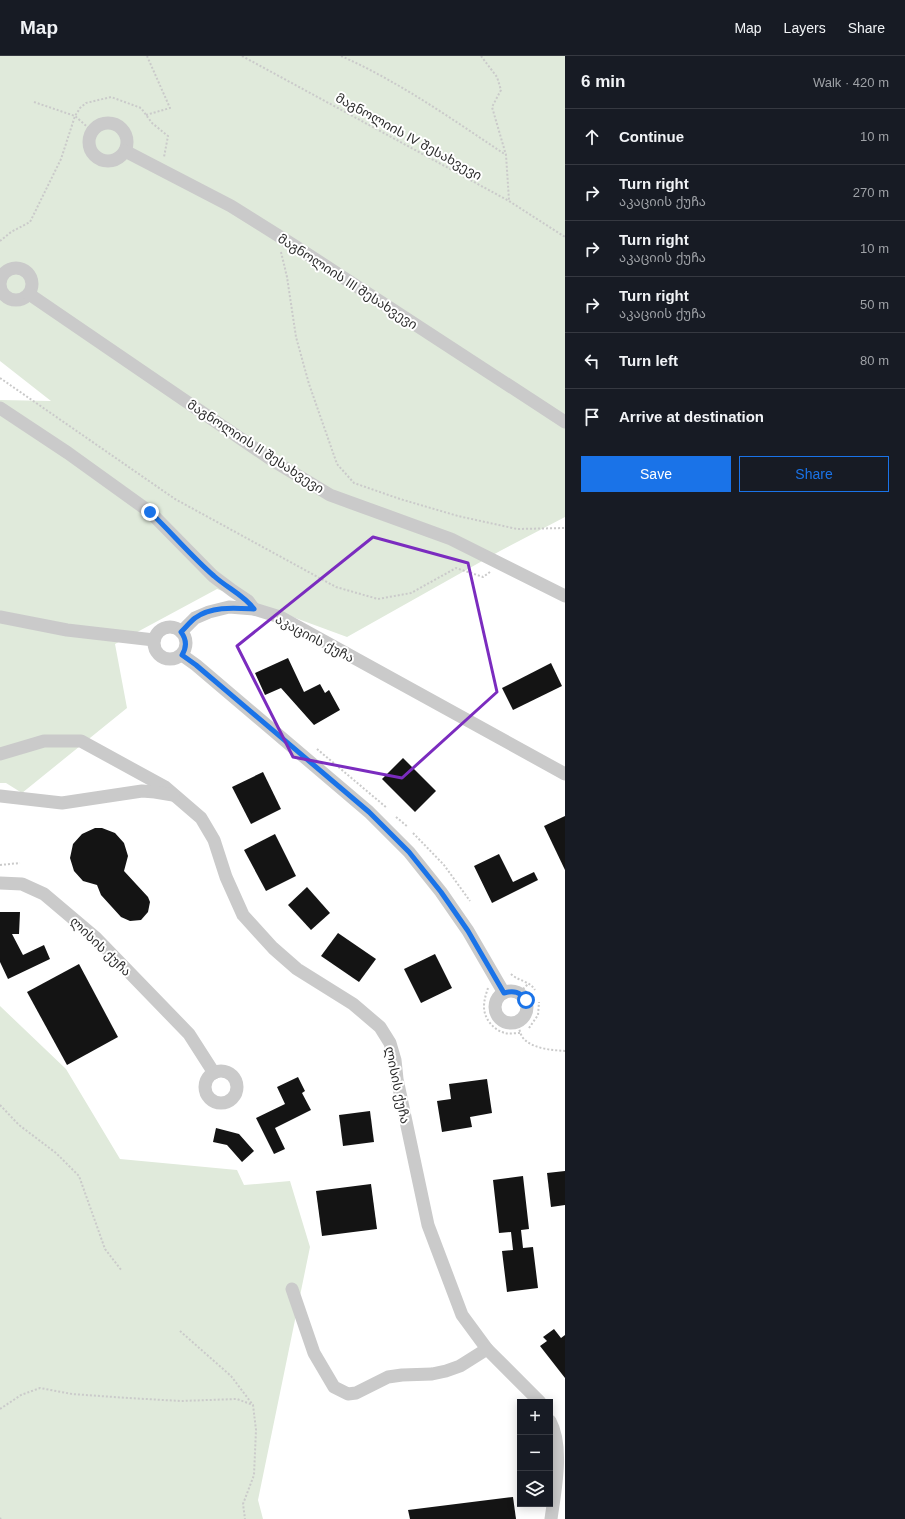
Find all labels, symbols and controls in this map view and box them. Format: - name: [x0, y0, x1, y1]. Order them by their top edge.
- text: Map: [20, 17, 58, 38]
- text: Map: [734, 20, 762, 36]
- text: Layers: [784, 20, 826, 36]
- text: Share: [848, 20, 885, 36]
- text: 6 min: [581, 72, 625, 91]
- text: Walk · 420 m: [813, 75, 889, 90]
- street label: მაგნოლიის IV შესახვევი: [333, 90, 485, 184]
- icon: ahead: [581, 126, 603, 148]
- text: Continue: [619, 128, 684, 145]
- text: 10 m: [860, 129, 889, 144]
- text: Turn right: [619, 175, 689, 192]
- icon: right: [581, 182, 603, 204]
- text: 270 m: [853, 185, 889, 200]
- text: აკაციის ქუჩა: [619, 194, 706, 209]
- street label: მაგნოლიის III შესახვევი: [275, 231, 420, 333]
- text: Turn right: [619, 231, 689, 248]
- icon: right: [581, 238, 603, 260]
- text: 10 m: [860, 241, 889, 256]
- text: აკაციის ქუჩა: [619, 250, 706, 265]
- text: Turn right: [619, 287, 689, 304]
- icon: right: [581, 294, 603, 316]
- text: 50 m: [860, 297, 889, 312]
- text: აკაციის ქუჩა: [619, 306, 706, 321]
- icon: left: [581, 350, 603, 372]
- text: Turn left: [619, 352, 678, 369]
- text: 80 m: [860, 353, 889, 368]
- street label: მაგნოლიის II შესახვევი: [184, 397, 327, 497]
- icon: arrive: [581, 406, 603, 428]
- text: Arrive at destination: [619, 408, 764, 425]
- button: Save: [581, 456, 731, 492]
- button: Share: [739, 456, 889, 492]
- route end: [141, 503, 159, 521]
- street label: აკაციის ქუჩა: [273, 611, 357, 665]
- street label: ლისის ქუჩა: [66, 914, 134, 980]
- route start: [517, 991, 535, 1009]
- street label: ლისის ქუჩა: [381, 1045, 413, 1125]
- map controls: [517, 1399, 553, 1507]
- button: +: [517, 1399, 553, 1435]
- button: −: [517, 1435, 553, 1471]
- button: layers: [517, 1471, 553, 1507]

